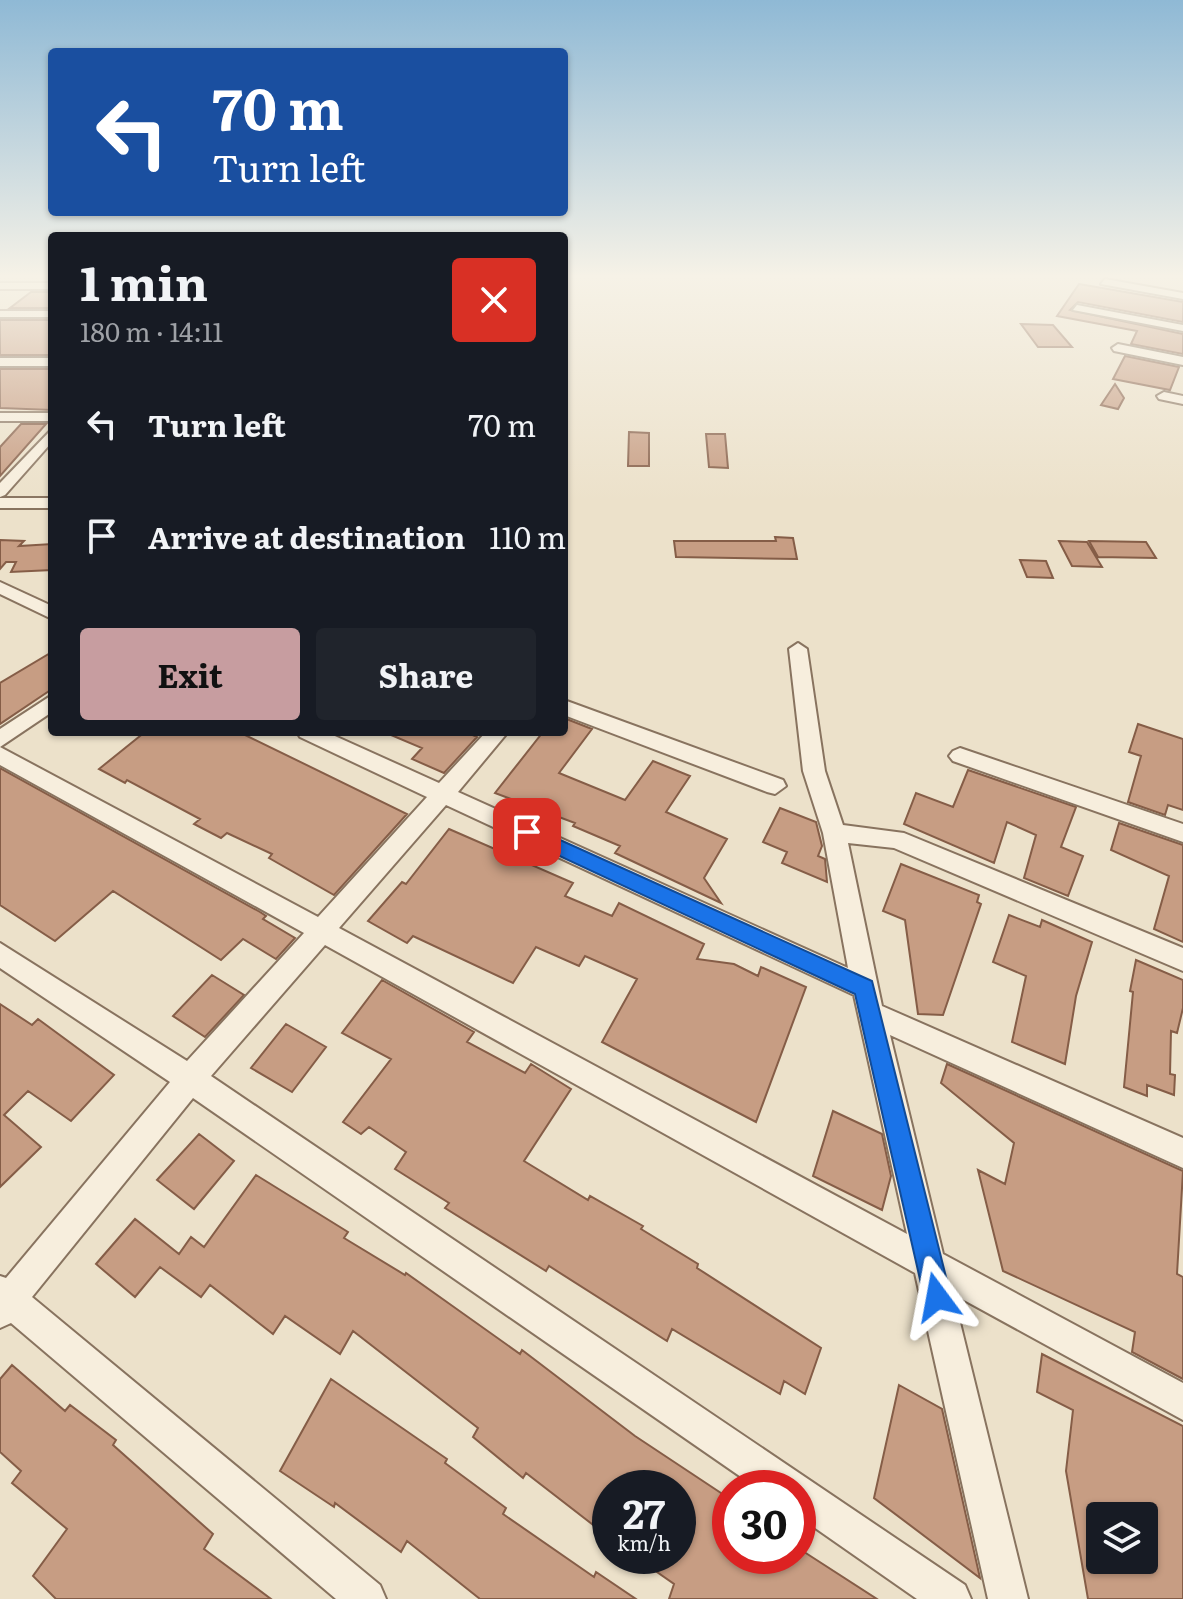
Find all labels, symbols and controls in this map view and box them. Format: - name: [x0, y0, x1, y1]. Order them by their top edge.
- text: 70 m: [212, 64, 344, 147]
- icon: left: [80, 80, 184, 184]
- text: Turn left: [212, 140, 366, 193]
- text: 1 min: [80, 245, 208, 316]
- button: close: [452, 258, 536, 342]
- text: 180 m · 14:11: [80, 311, 223, 350]
- icon: left: [80, 402, 124, 446]
- text: Turn left: [148, 402, 286, 446]
- text: 70 m: [468, 402, 536, 446]
- icon: arrive: [80, 514, 124, 558]
- text: Arrive at destination: [148, 514, 465, 558]
- text: 110 m: [489, 514, 566, 558]
- button: Exit: [80, 628, 300, 720]
- button: Share: [316, 628, 536, 720]
- pin: [493, 798, 561, 866]
- icon: arrive: [505, 810, 549, 854]
- position arrow: [895, 1255, 979, 1339]
- speed limit sign: 30: [712, 1470, 816, 1574]
- text: 27: [623, 1482, 665, 1541]
- map controls: [1086, 1502, 1158, 1574]
- button: layers: [1086, 1502, 1158, 1574]
- text: km/h: [617, 1527, 671, 1557]

